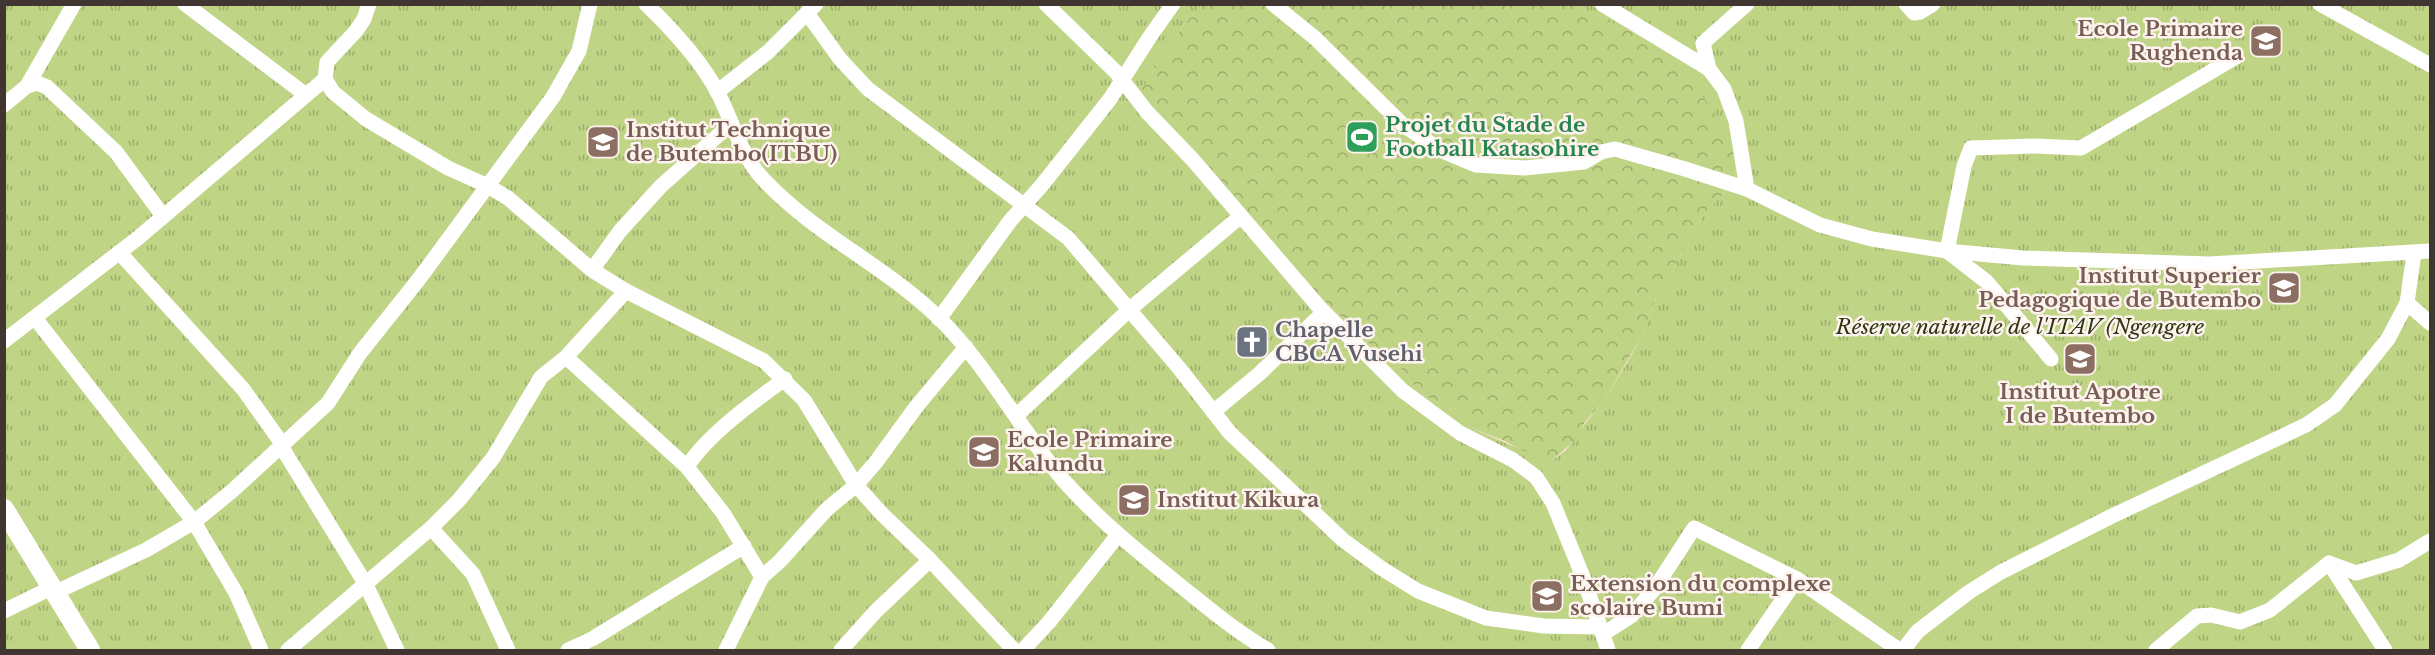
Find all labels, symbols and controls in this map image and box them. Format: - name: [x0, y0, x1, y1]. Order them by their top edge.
- place label: Ecole Primaire Rughenda: [2077, 16, 2243, 66]
- school or university icon: Ecole Primaire Rughenda: [2248, 23, 2284, 59]
- place label: Projet du Stade de Football Katasohire: [1385, 112, 1599, 162]
- place label: Institut Technique de Butembo(ITBU): [626, 117, 837, 167]
- sports icon: Projet du Stade de Football Katasohire: [1344, 119, 1380, 155]
- school or university icon: Institut Technique de Butembo(ITBU): [585, 124, 621, 160]
- place label: Institut Superier Pedagogique de Butembo: [1978, 263, 2262, 313]
- school or university icon: Institut Superier Pedagogique de Butembo: [2266, 270, 2302, 306]
- park label: Réserve naturelle de l'ITAV (Ngengere: [1835, 314, 2205, 340]
- place label: Chapelle CBCA Vusehi: [1275, 317, 1423, 367]
- church icon: Chapelle CBCA Vusehi: [1234, 324, 1270, 360]
- school or university icon: Institut Apotre I de Butembo: [2062, 341, 2098, 377]
- place label: Institut Apotre I de Butembo: [1999, 379, 2161, 429]
- place label: Ecole Primaire Kalundu: [1007, 427, 1173, 477]
- school or university icon: Ecole Primaire Kalundu: [966, 434, 1002, 470]
- school or university icon: Institut Kikura: [1116, 482, 1152, 518]
- place label: Institut Kikura: [1157, 487, 1319, 513]
- place label: Extension du complexe scolaire Bumi: [1570, 571, 1831, 621]
- school or university icon: Extension du complexe scolaire Bumi: [1529, 578, 1565, 614]

